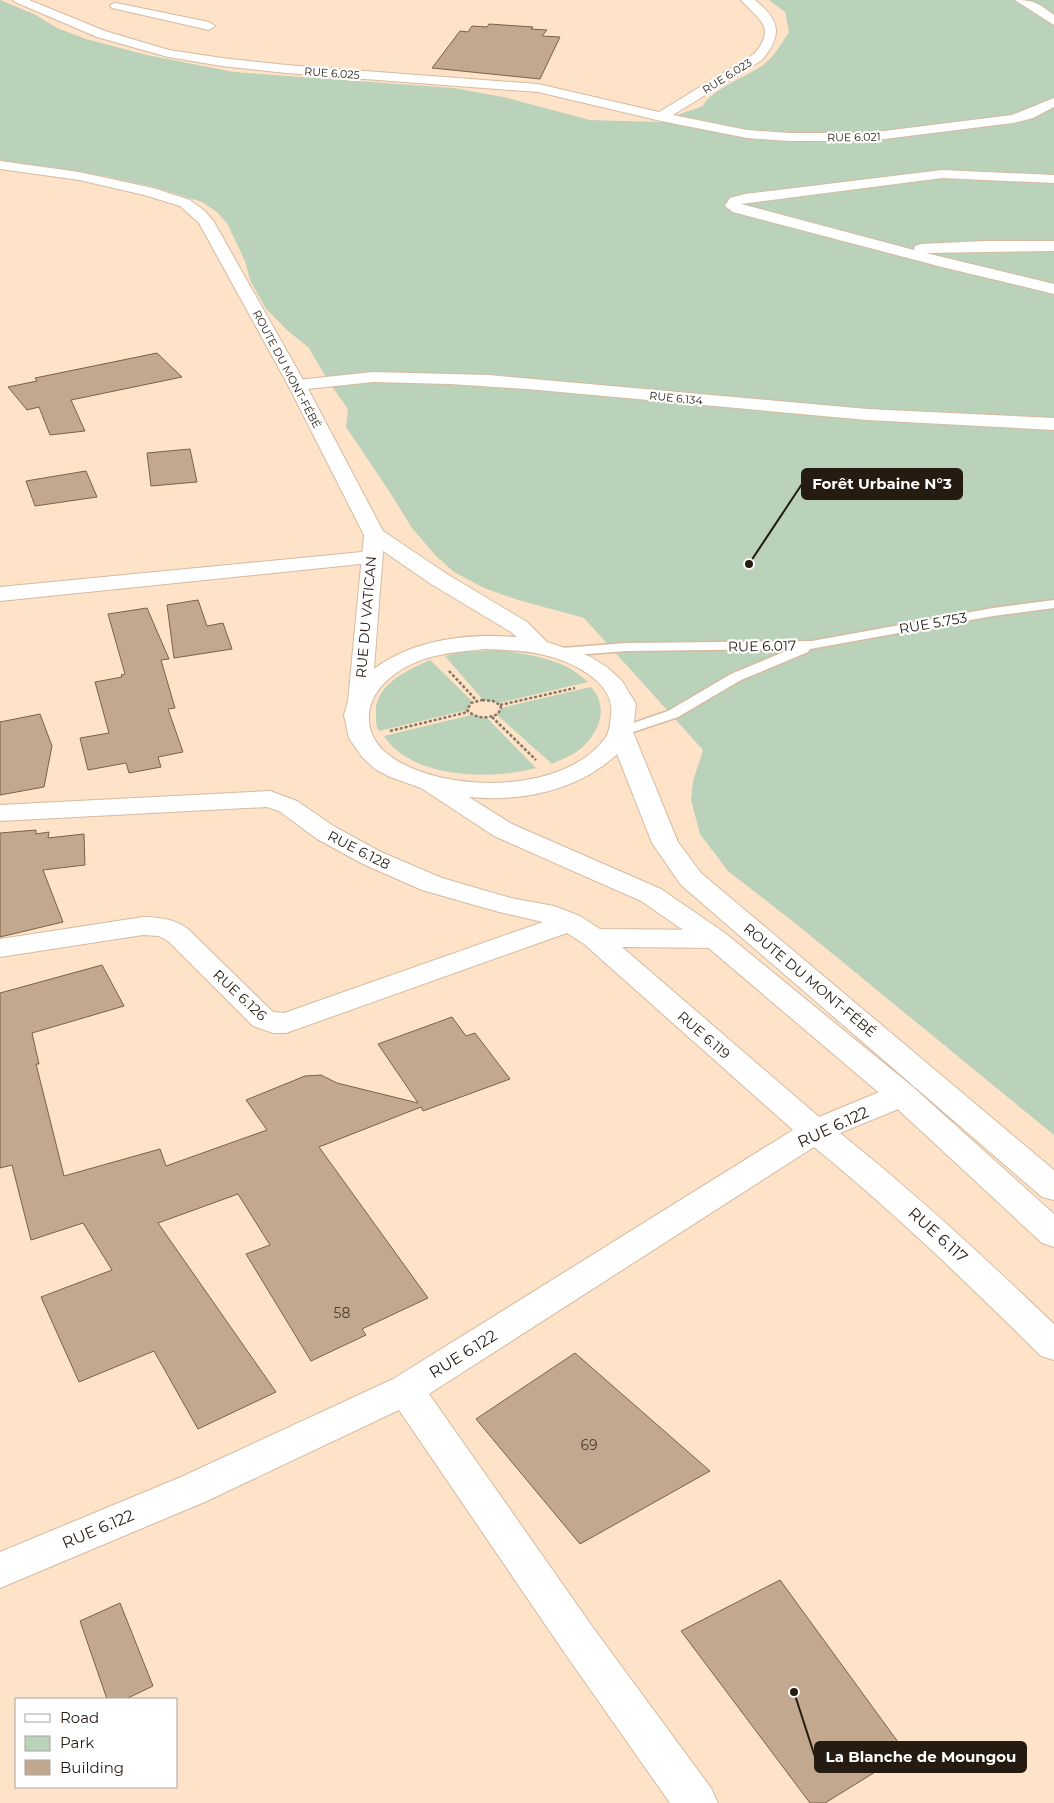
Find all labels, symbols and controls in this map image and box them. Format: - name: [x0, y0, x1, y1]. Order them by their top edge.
- street label: RUE 6.023: [700, 55, 754, 97]
- street label: RUE 6.025: [304, 64, 360, 82]
- street label: RUE 6.021: [827, 130, 881, 144]
- street label: ROUTE DU MONT-FÉBÉ: [250, 308, 324, 430]
- street label: RUE 6.134: [649, 388, 704, 408]
- callout: Forêt Urbaine N°3: [802, 469, 962, 499]
- text: Forêt Urbaine N°3: [812, 474, 952, 493]
- street label: RUE DU VATICAN: [352, 555, 380, 679]
- street label: RUE 5.753: [898, 608, 968, 638]
- street label: RUE 6.017: [728, 636, 796, 656]
- street label: RUE 6.128: [325, 827, 393, 873]
- street label: ROUTE DU MONT-FÉBÉ: [740, 919, 880, 1041]
- street label: RUE 6.126: [209, 965, 271, 1025]
- street label: RUE 6.119: [674, 1007, 734, 1063]
- street label: RUE 6.122: [794, 1102, 872, 1152]
- street label: RUE 6.117: [904, 1203, 972, 1267]
- house number: 58: [334, 1304, 350, 1322]
- street label: RUE 6.122: [426, 1326, 500, 1382]
- house number: 69: [580, 1436, 598, 1454]
- street label: RUE 6.122: [59, 1505, 137, 1553]
- legend: [15, 1698, 178, 1788]
- text: Road: [60, 1708, 99, 1727]
- text: Park: [60, 1733, 94, 1752]
- callout: La Blanche de Moungou: [815, 1742, 1026, 1772]
- text: La Blanche de Moungou: [826, 1747, 1016, 1766]
- text: Building: [60, 1758, 124, 1777]

